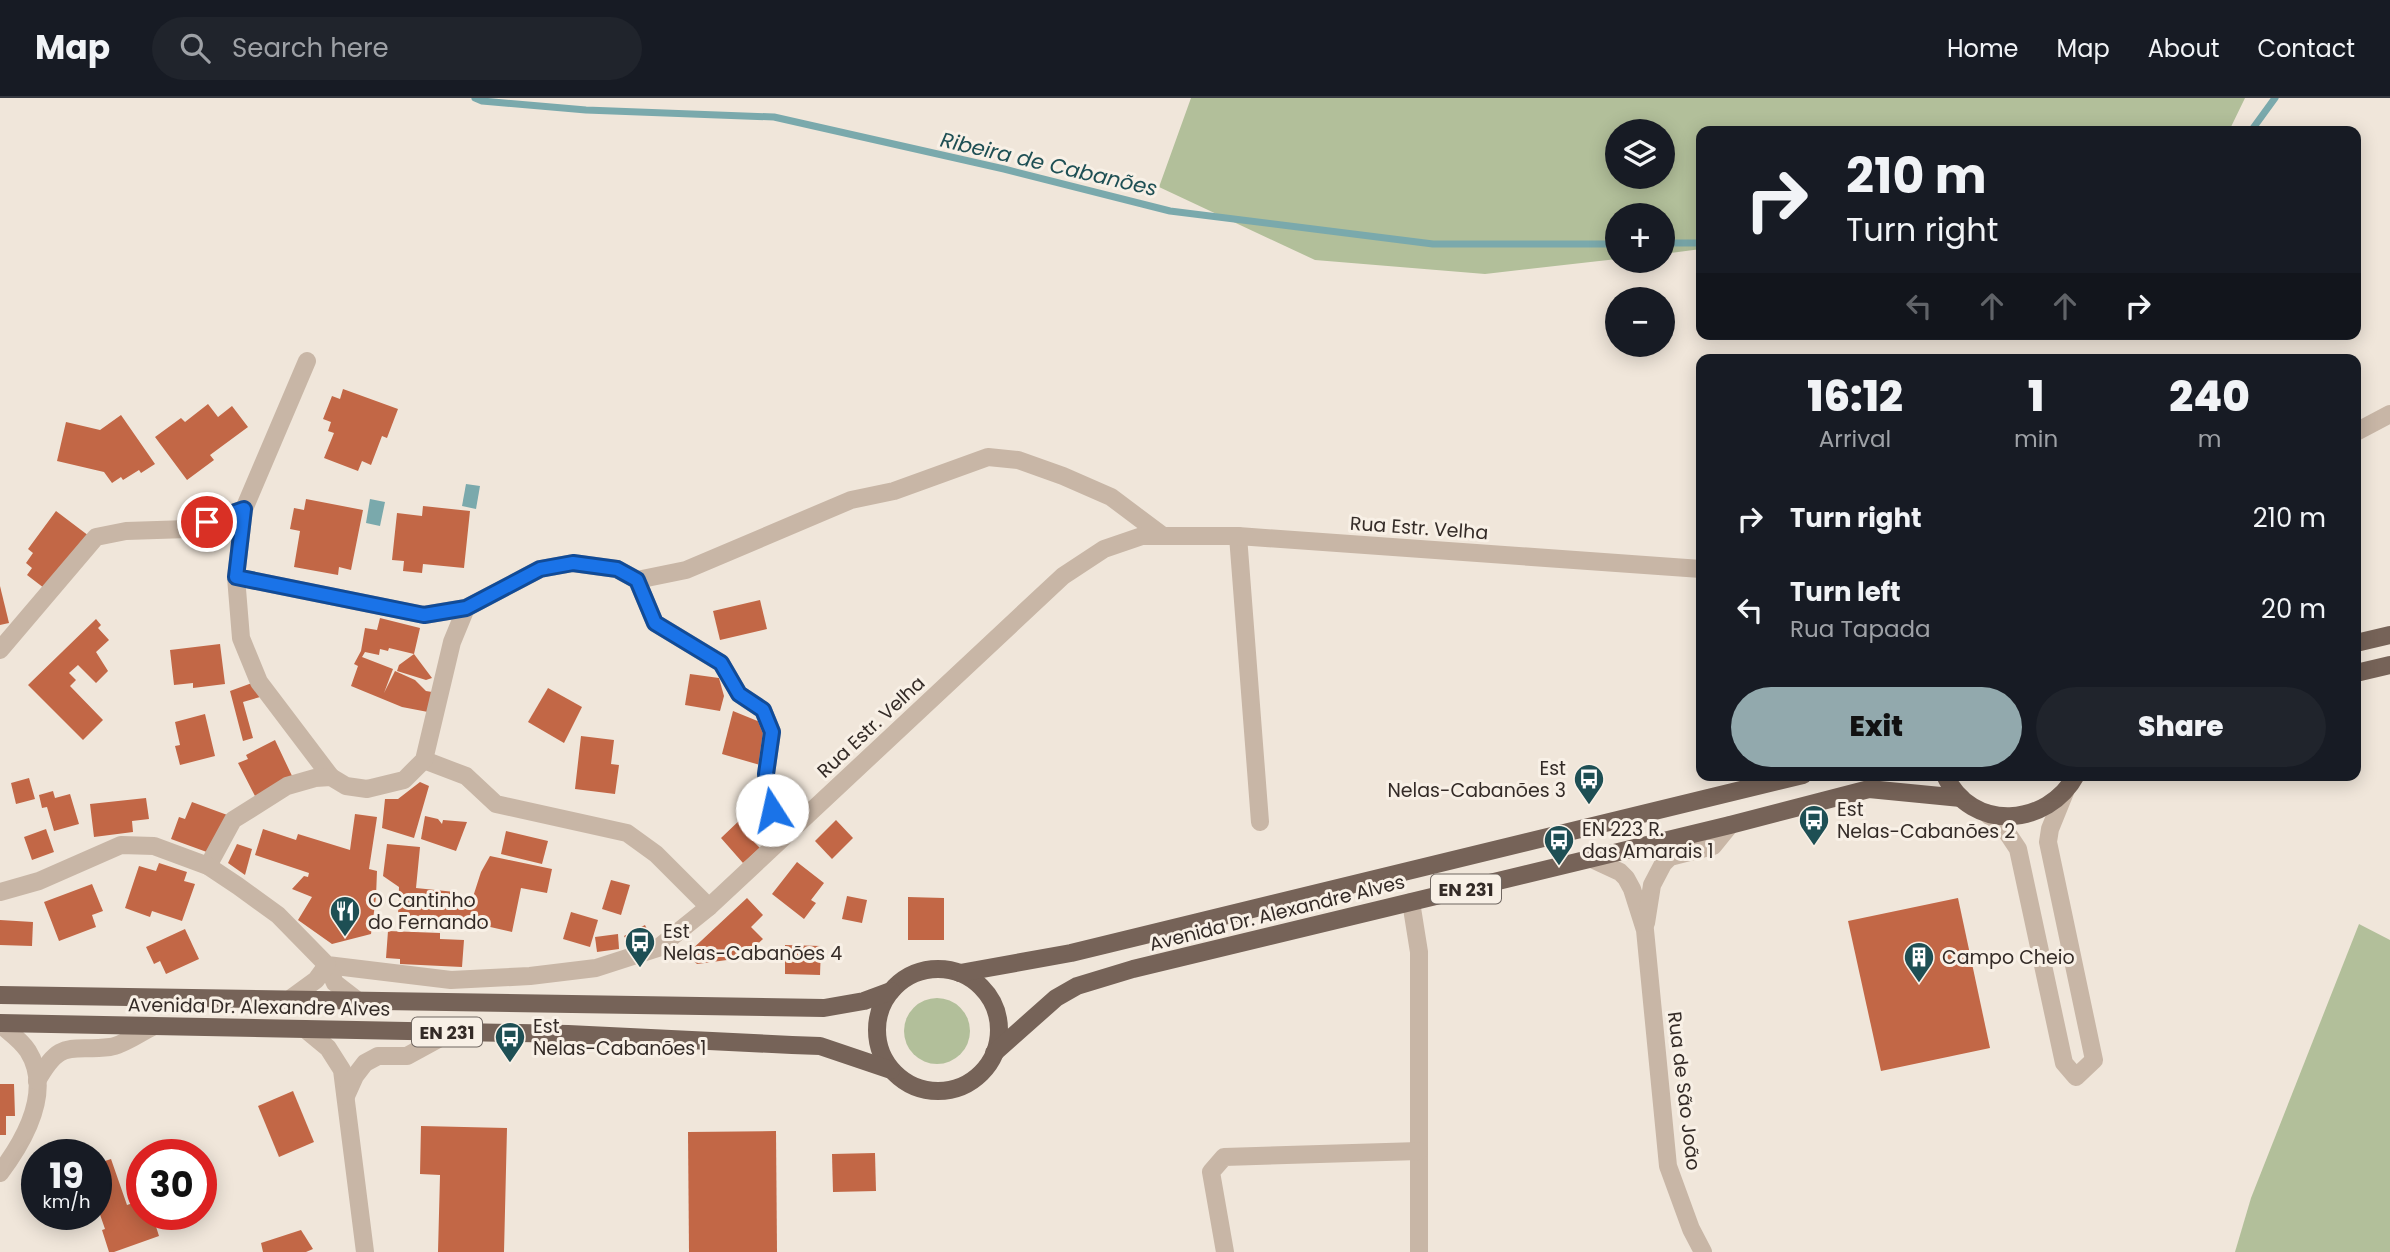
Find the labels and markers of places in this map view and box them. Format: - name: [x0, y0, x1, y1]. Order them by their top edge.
- pin: [177, 492, 237, 552]
- place label: Est Nelas-Cabanões 3: [1387, 755, 1566, 804]
- bus stop icon: Est Nelas-Cabanões 3: [1572, 762, 1606, 806]
- place label: Est Nelas-Cabanões 2: [1837, 796, 2015, 845]
- bus stop icon: Est Nelas-Cabanões 2: [1797, 803, 1831, 847]
- place label: EN 223 R. das Amarais 1: [1582, 816, 1714, 865]
- bus stop icon: EN 223 R. das Amarais 1: [1542, 823, 1576, 867]
- place label: O Cantinho do Fernando: [368, 887, 489, 936]
- restaurant icon: O Cantinho do Fernando: [328, 894, 362, 938]
- place label: Est Nelas-Cabanões 4: [663, 918, 842, 967]
- bus stop icon: Est Nelas-Cabanões 4: [623, 925, 657, 969]
- building icon: Campo Cheio: [1902, 940, 1936, 984]
- place label: Campo Cheio: [1942, 944, 2075, 971]
- place label: Est Nelas-Cabanões 1: [533, 1013, 706, 1062]
- bus stop icon: Est Nelas-Cabanões 1: [493, 1020, 527, 1064]

